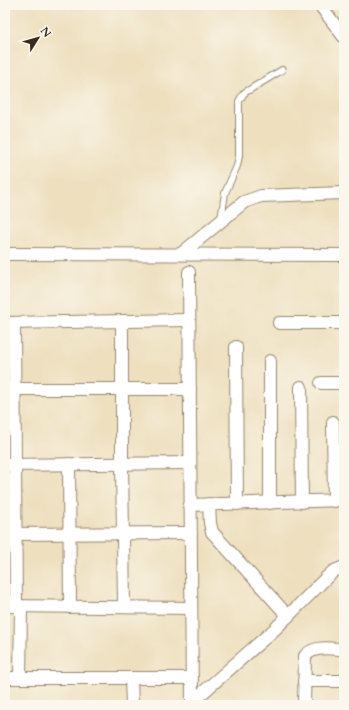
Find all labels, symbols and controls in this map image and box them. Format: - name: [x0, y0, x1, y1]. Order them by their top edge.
- north arrow: [18, 18, 58, 58]
- text: N: [37, 24, 55, 41]

